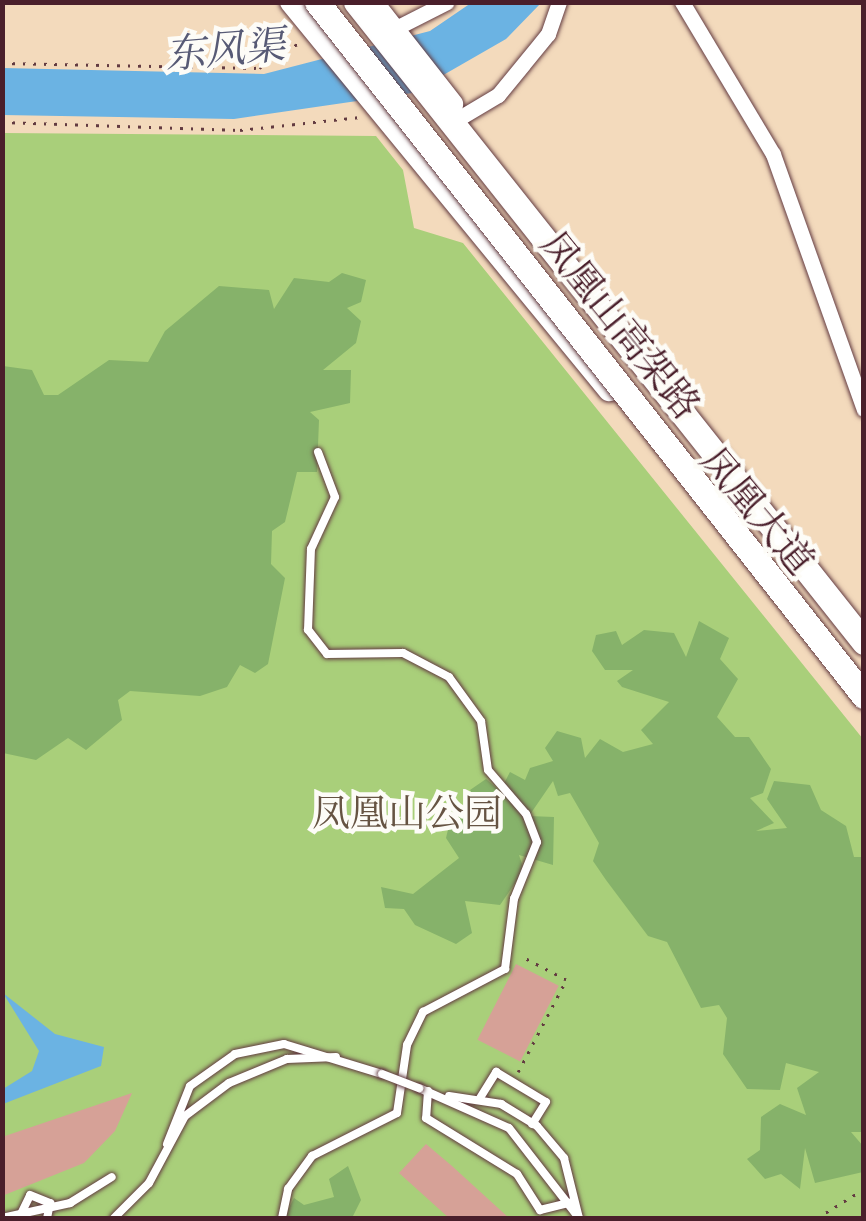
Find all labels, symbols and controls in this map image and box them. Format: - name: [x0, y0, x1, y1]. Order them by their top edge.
- water label: 东风渠: [163, 22, 287, 80]
- street label: 凤凰山高架路: [530, 223, 708, 429]
- street label: 凤凰大道: [690, 439, 822, 585]
- park label: 凤凰山公园: [312, 792, 502, 838]

